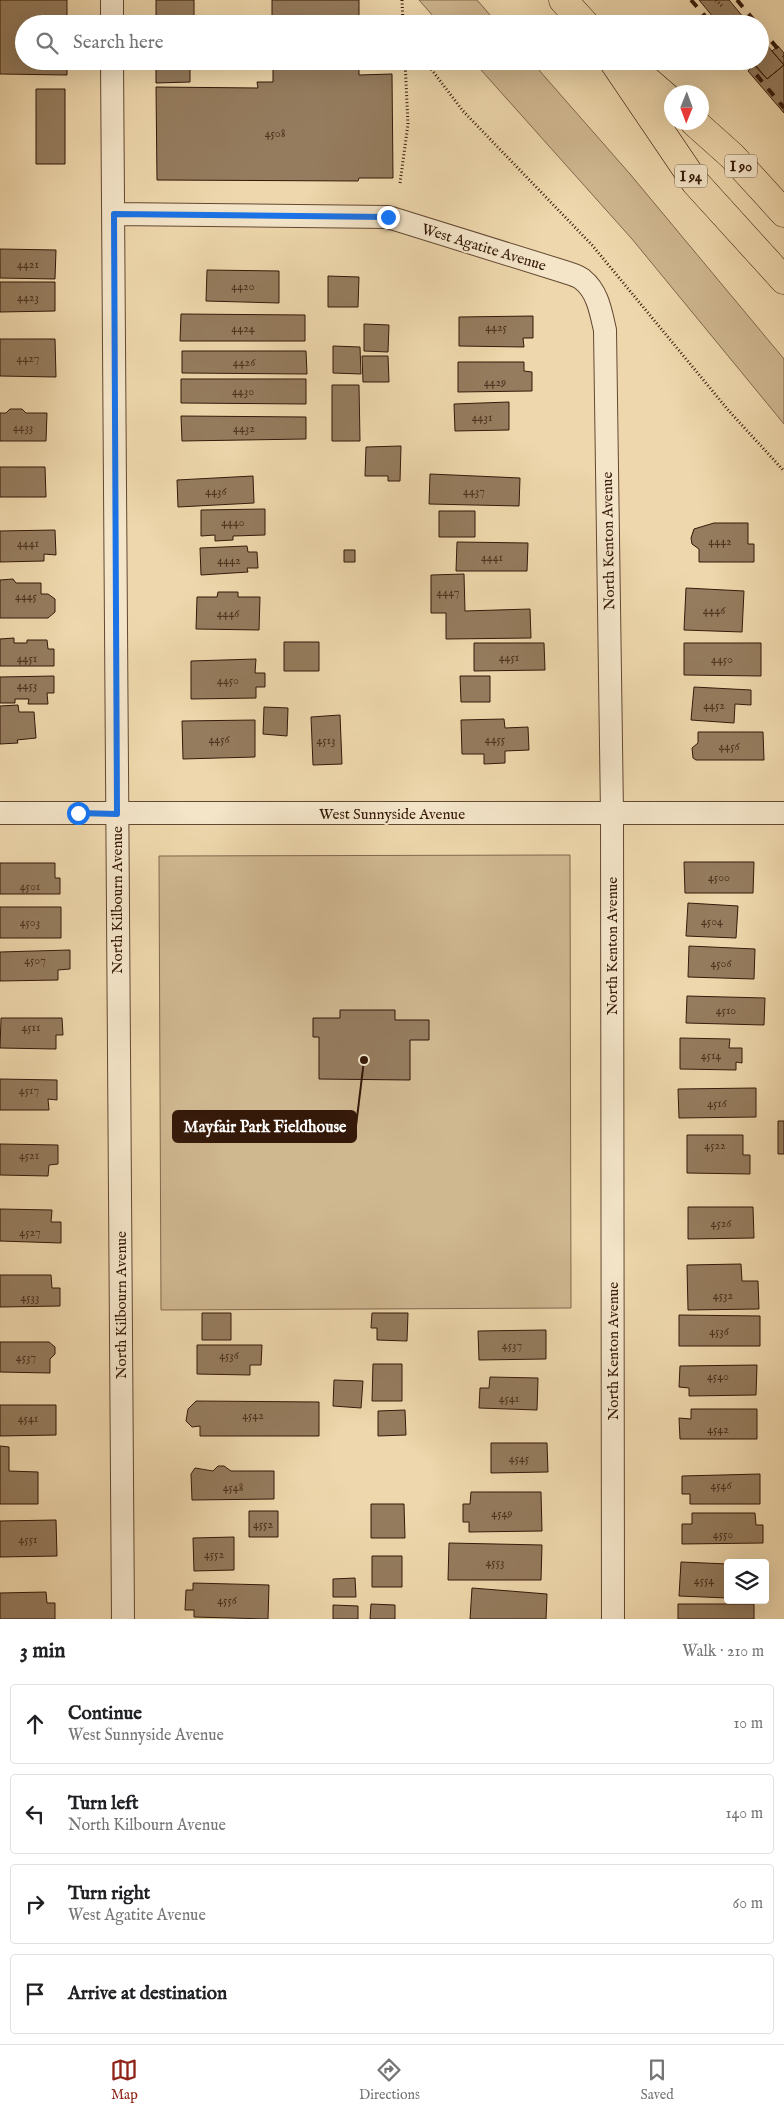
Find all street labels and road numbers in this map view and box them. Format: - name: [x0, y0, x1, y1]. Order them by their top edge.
- road number: I 90: [725, 154, 757, 178]
- road number: I 94: [675, 165, 707, 188]
- street label: West Agatite Avenue: [419, 220, 548, 275]
- street label: North Kenton Avenue: [598, 472, 619, 610]
- street label: West Sunnyside Avenue: [319, 805, 465, 824]
- street label: North Kilbourn Avenue: [108, 826, 127, 974]
- street label: North Kenton Avenue: [603, 877, 622, 1015]
- street label: North Kilbourn Avenue: [112, 1231, 131, 1379]
- street label: North Kenton Avenue: [604, 1282, 623, 1420]

